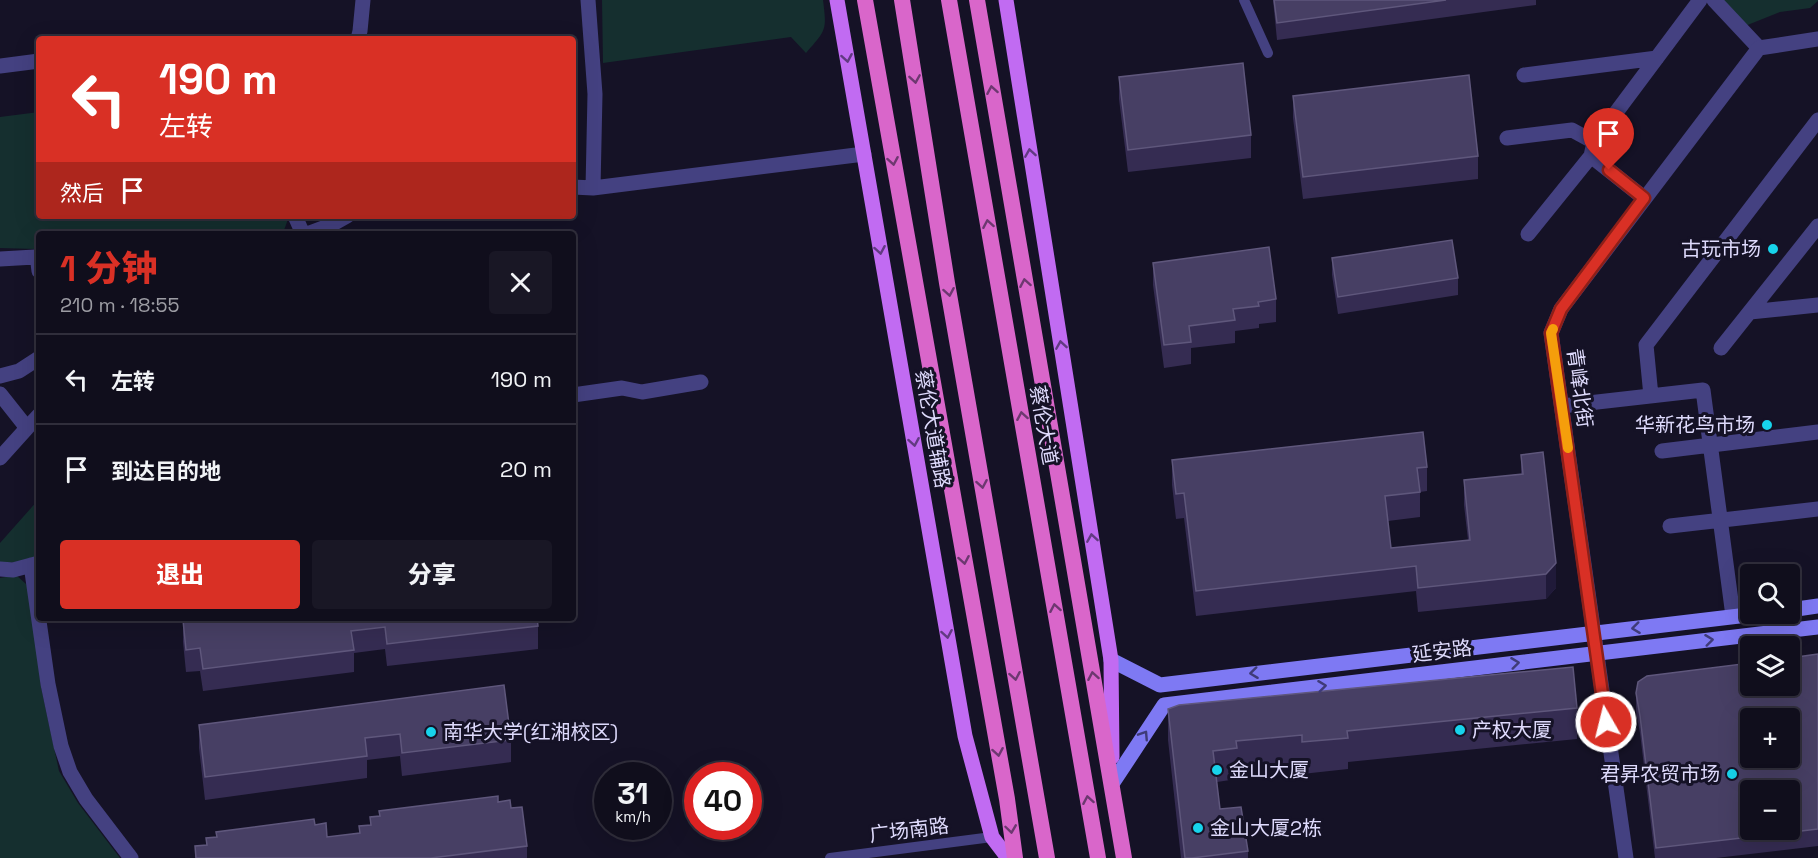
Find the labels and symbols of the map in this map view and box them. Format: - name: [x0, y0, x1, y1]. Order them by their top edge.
- one-way arrow: [840, 52, 853, 62]
- one-way arrow: [908, 74, 920, 83]
- one-way arrow: [986, 86, 999, 96]
- pin: [1583, 108, 1634, 170]
- one-way arrow: [1025, 148, 1037, 157]
- one-way arrow: [886, 156, 899, 166]
- one-way arrow: [982, 219, 995, 229]
- place label: 古玩市场: [1681, 236, 1761, 262]
- marker: 古玩市场: [1766, 242, 1780, 256]
- one-way arrow: [874, 245, 886, 254]
- one-way arrow: [1020, 278, 1032, 287]
- one-way arrow: [942, 287, 954, 297]
- one-way arrow: [1055, 341, 1068, 351]
- street label: 青峰北街: [1562, 347, 1598, 429]
- street label: 蔡伦大道辅路: [910, 368, 956, 490]
- street label: 蔡伦大道: [1024, 383, 1064, 467]
- one-way arrow: [1016, 411, 1028, 421]
- place label: 华新花鸟市场: [1635, 412, 1755, 438]
- marker: 华新花鸟市场: [1760, 418, 1774, 432]
- one-way arrow: [907, 436, 920, 446]
- one-way arrow: [975, 479, 988, 489]
- one-way arrow: [1086, 533, 1098, 543]
- one-way arrow: [957, 554, 970, 564]
- one-way arrow: [1049, 604, 1062, 614]
- one-way arrow: [1631, 621, 1640, 634]
- one-way arrow: [941, 629, 953, 639]
- street label: 延安路: [1411, 634, 1473, 668]
- one-way arrow: [1704, 634, 1714, 647]
- one-way arrow: [1511, 657, 1520, 670]
- one-way arrow: [1250, 667, 1259, 679]
- one-way arrow: [1008, 671, 1021, 681]
- one-way arrow: [1088, 671, 1100, 681]
- one-way arrow: [1317, 680, 1326, 693]
- position arrow: [1574, 690, 1638, 754]
- place label: 产权大厦: [1472, 717, 1552, 743]
- place label: 南华大学(红湘校区): [443, 719, 618, 745]
- marker: 产权大厦: [1453, 723, 1467, 737]
- marker: 南华大学(红湘校区): [424, 725, 438, 739]
- one-way arrow: [1137, 731, 1148, 742]
- one-way arrow: [992, 747, 1004, 756]
- place label: 金山大厦: [1229, 757, 1309, 783]
- place label: 君昇农贸市场: [1600, 761, 1720, 787]
- speed limit sign: 40: [684, 762, 762, 840]
- marker: 金山大厦: [1210, 763, 1224, 777]
- marker: 君昇农贸市场: [1725, 767, 1739, 781]
- one-way arrow: [1082, 796, 1095, 806]
- street label: 广场南路: [868, 812, 950, 848]
- place label: 金山大厦2栋: [1210, 815, 1322, 841]
- marker: 金山大厦2栋: [1191, 821, 1205, 835]
- one-way arrow: [1004, 824, 1016, 833]

